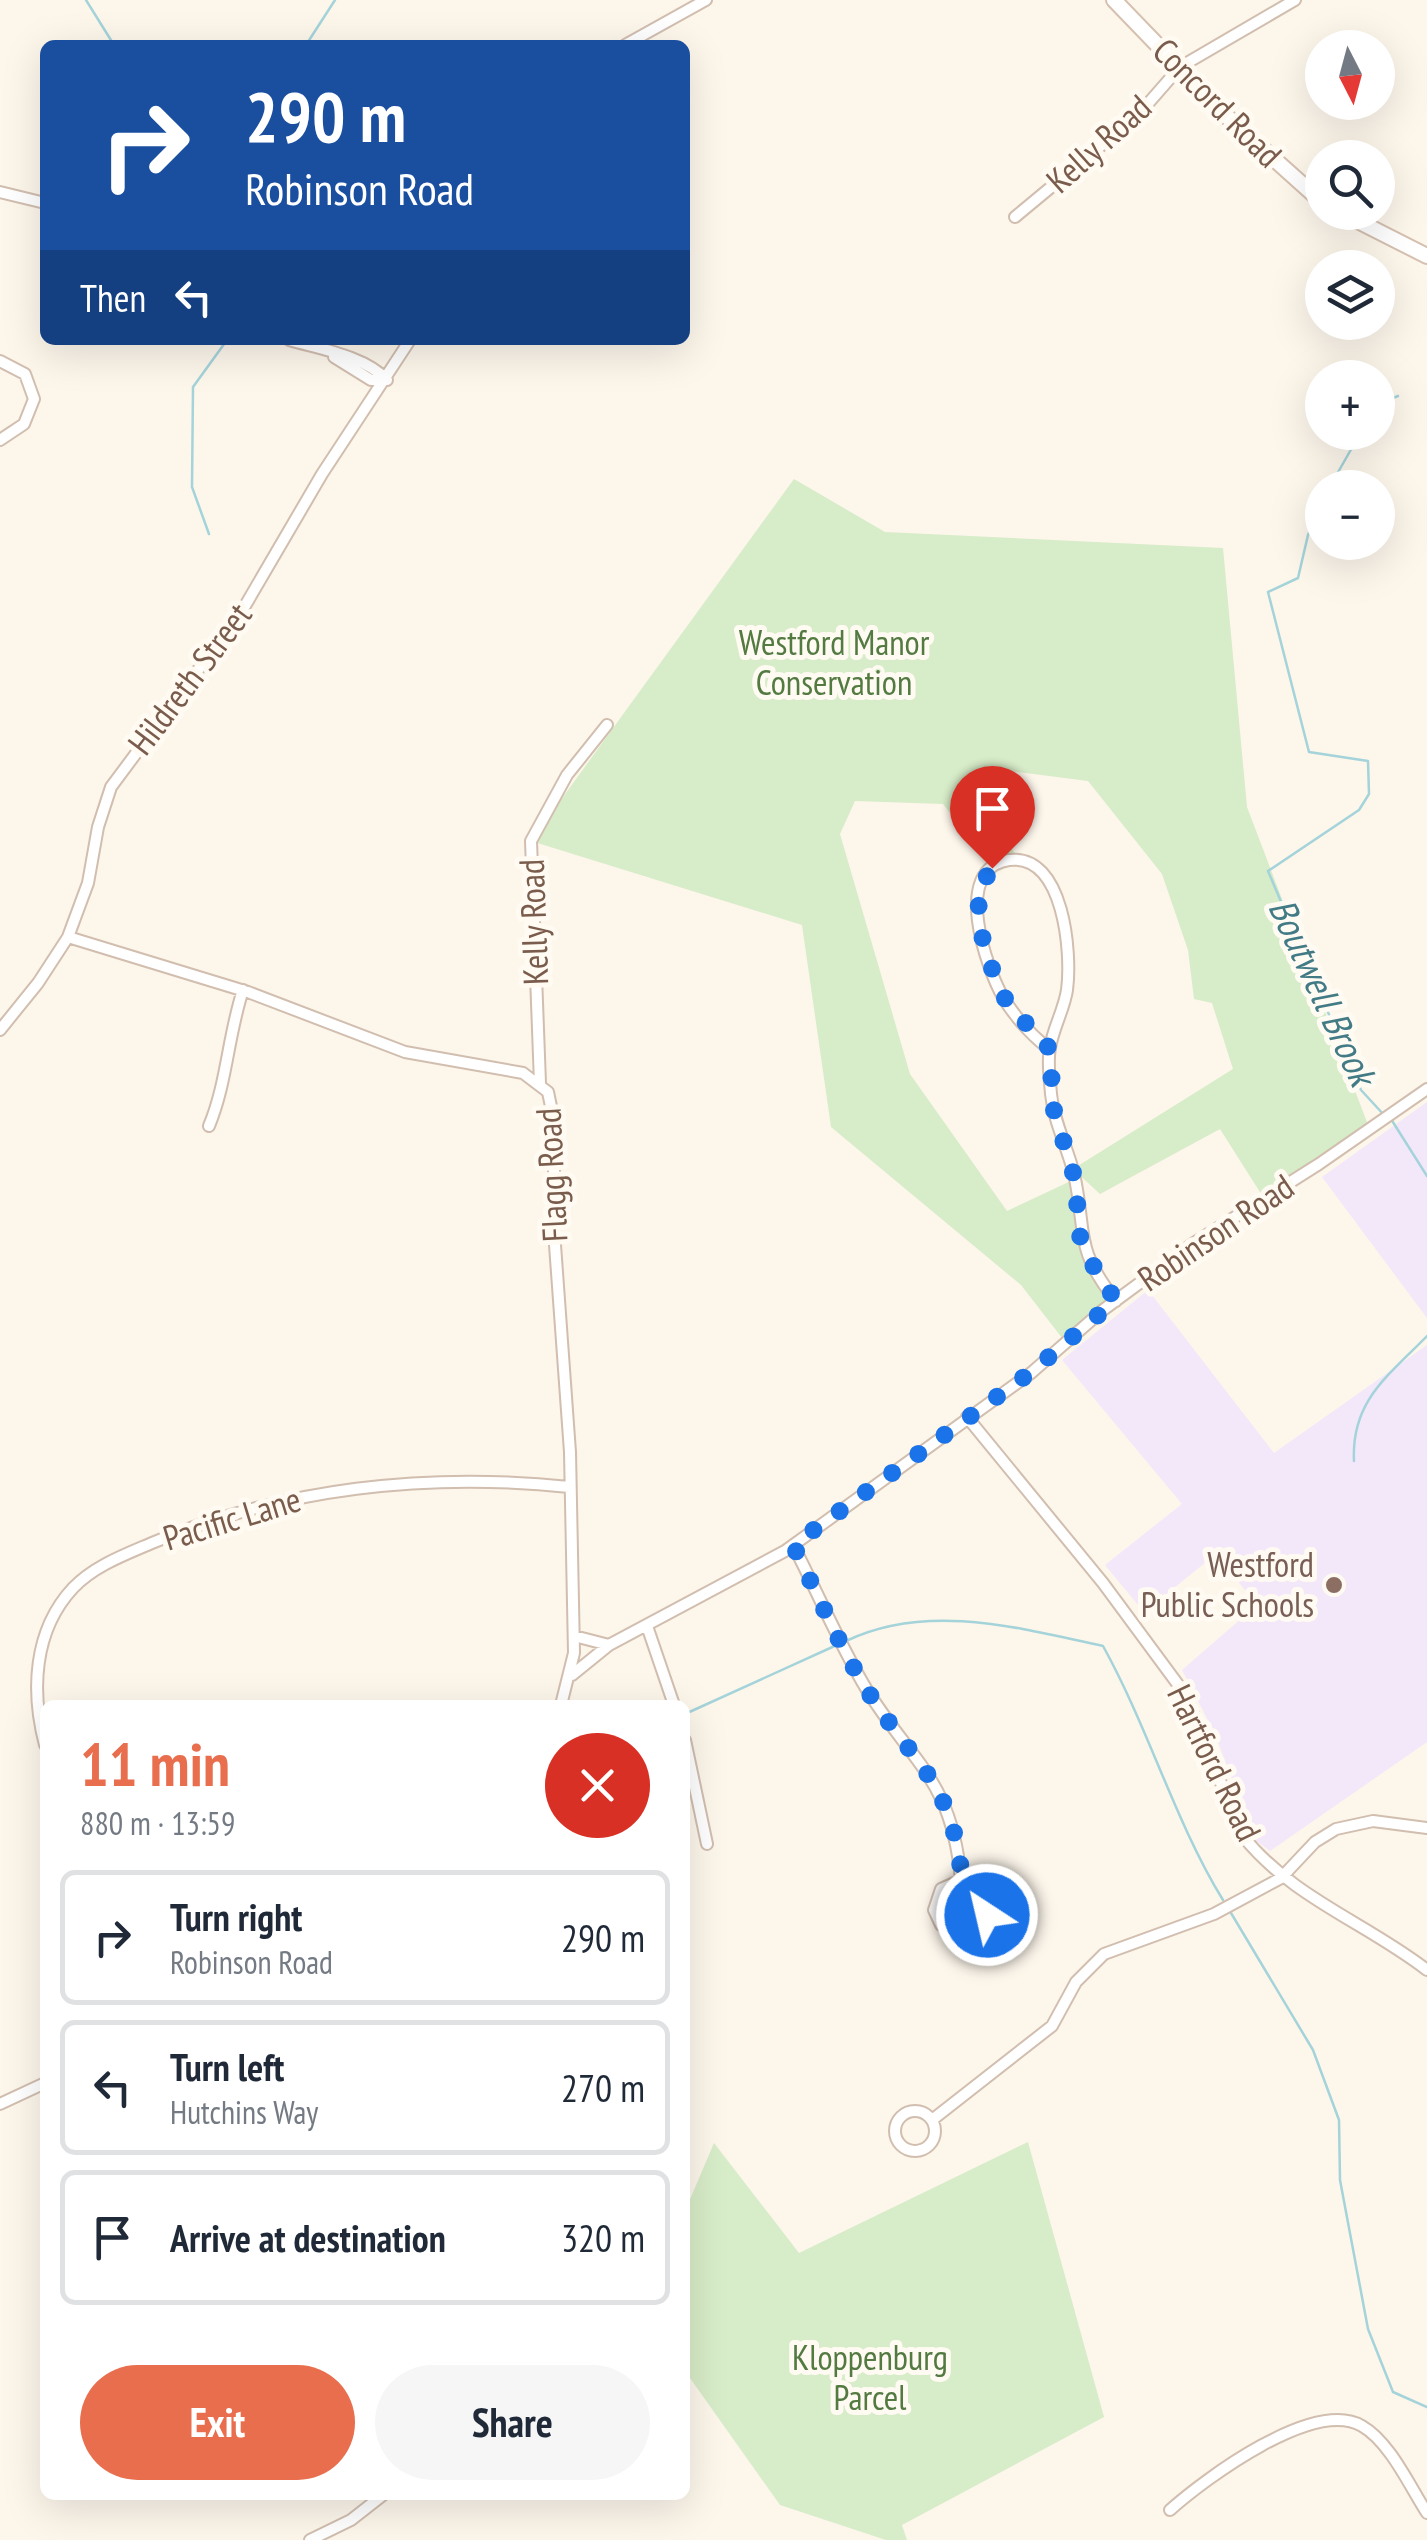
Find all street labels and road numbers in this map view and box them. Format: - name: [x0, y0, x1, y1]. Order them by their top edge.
- street label: Concord Road: [1143, 28, 1292, 177]
- street label: Kelly Road: [1036, 84, 1161, 202]
- street label: Hildreth Street: [117, 593, 262, 764]
- street label: Kelly Road: [508, 858, 558, 986]
- street label: Flagg Road: [525, 1107, 577, 1243]
- street label: Robinson Road: [1129, 1163, 1302, 1301]
- street label: Pacific Lane: [157, 1475, 306, 1561]
- street label: Hartford Road: [1157, 1677, 1273, 1848]

